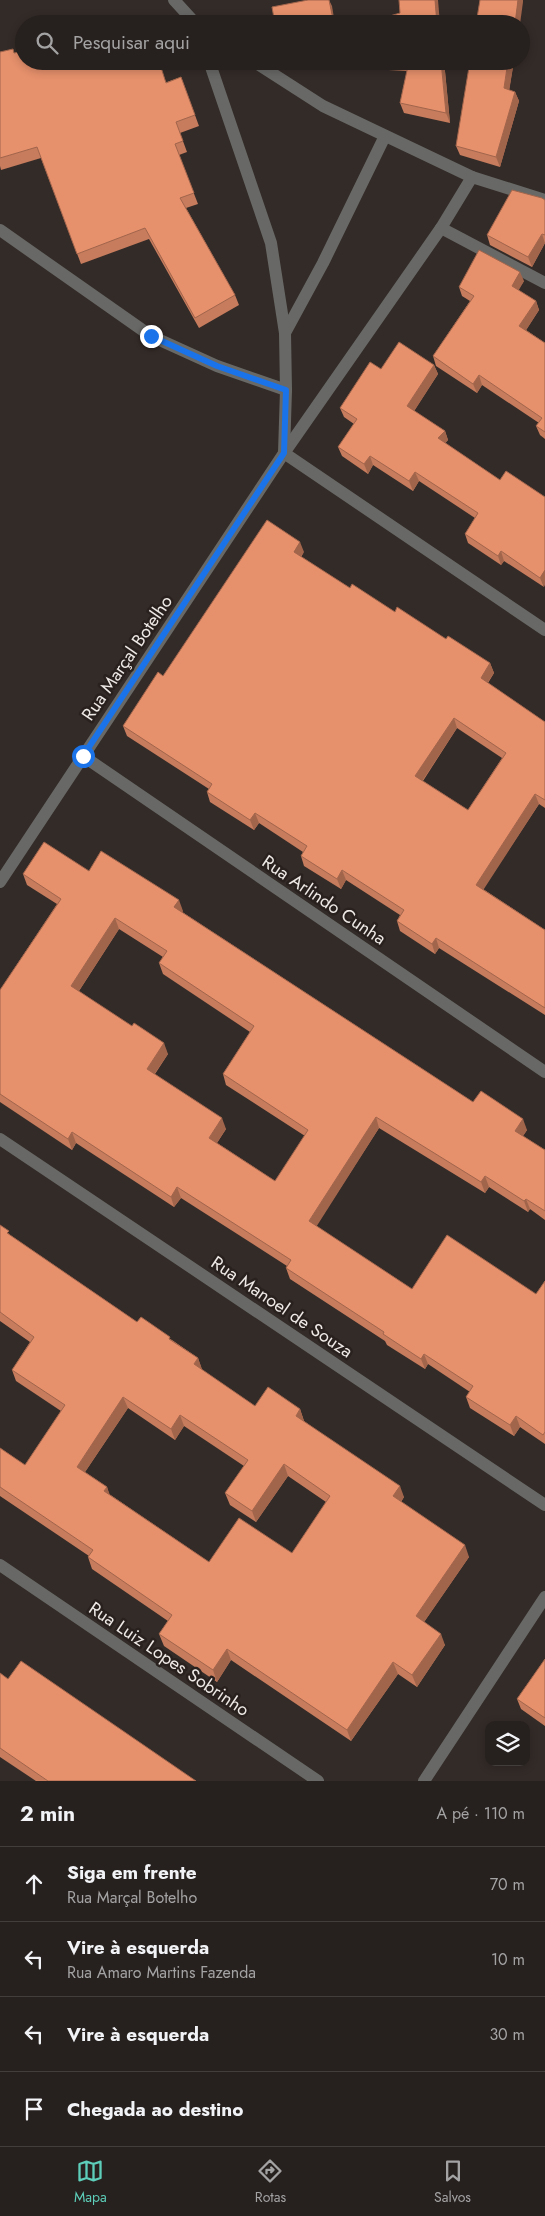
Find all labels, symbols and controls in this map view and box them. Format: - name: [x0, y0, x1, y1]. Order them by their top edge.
- search box: [15, 15, 530, 70]
- icon: search: [33, 29, 61, 57]
- text: Pesquisar aqui: [73, 29, 190, 56]
- route end: [140, 325, 163, 348]
- street label: Rua Marçal Botelho: [75, 590, 179, 726]
- route start: [72, 745, 95, 768]
- street label: Rua Arlindo Cunha: [257, 849, 391, 951]
- street label: Rua Manoel de Souza: [206, 1250, 358, 1364]
- street label: Rua Luiz Lopes Sobrinho: [83, 1595, 255, 1723]
- map controls: [485, 1721, 530, 1766]
- button: layers: [485, 1721, 530, 1766]
- text: 2 min: [20, 1799, 75, 1829]
- text: A pé · 110 m: [437, 1802, 525, 1825]
- text: Siga em frente: [67, 1859, 197, 1886]
- icon: ahead: [20, 1870, 48, 1898]
- text: 70 m: [490, 1873, 525, 1896]
- text: Rua Marçal Botelho: [67, 1886, 197, 1909]
- text: Vire à esquerda: [67, 1934, 209, 1961]
- icon: left: [20, 1945, 48, 1973]
- text: 10 m: [491, 1948, 525, 1971]
- text: Rua Amaro Martins Fazenda: [67, 1961, 256, 1984]
- icon: left: [20, 2020, 48, 2048]
- text: Vire à esquerda: [67, 2021, 209, 2048]
- text: 30 m: [489, 2023, 525, 2046]
- icon: arrive: [20, 2095, 48, 2123]
- text: Chegada ao destino: [67, 2096, 243, 2123]
- tab: Mapa: [74, 2157, 107, 2207]
- tab: Rotas: [255, 2157, 286, 2207]
- tab: Salvos: [434, 2157, 471, 2207]

